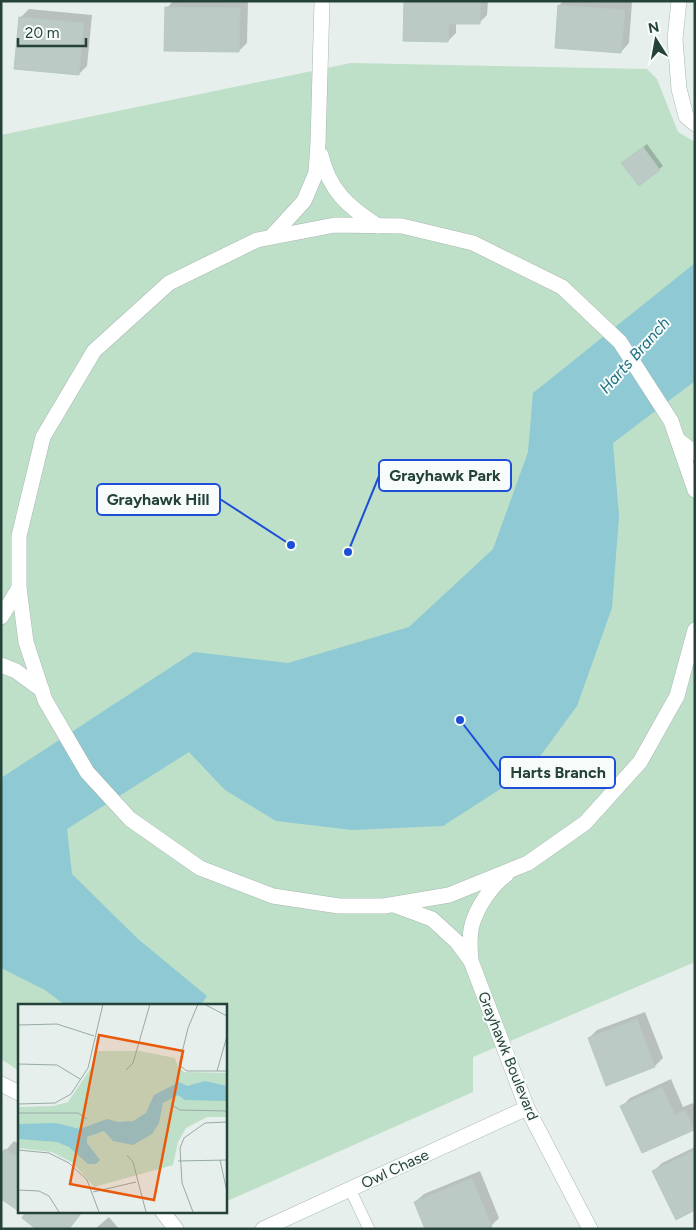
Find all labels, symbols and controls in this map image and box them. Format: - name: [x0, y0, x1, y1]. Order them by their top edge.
- scale bar: [18, 15, 85, 47]
- north arrow: [631, 15, 681, 65]
- text: N: [647, 18, 661, 37]
- text: 20 m: [25, 24, 59, 42]
- water label: Harts Branch: [595, 313, 673, 397]
- callout: Grayhawk Park: [379, 460, 511, 491]
- text: Grayhawk Park: [389, 466, 501, 485]
- callout: Grayhawk Hill: [97, 484, 220, 515]
- text: Grayhawk Hill: [107, 490, 209, 509]
- callout: Harts Branch: [500, 757, 615, 788]
- text: Harts Branch: [510, 763, 606, 782]
- street label: Grayhawk Boulevard: [474, 989, 542, 1123]
- inset map: [18, 1004, 226, 1212]
- street label: Owl Chase: [358, 1146, 432, 1192]

